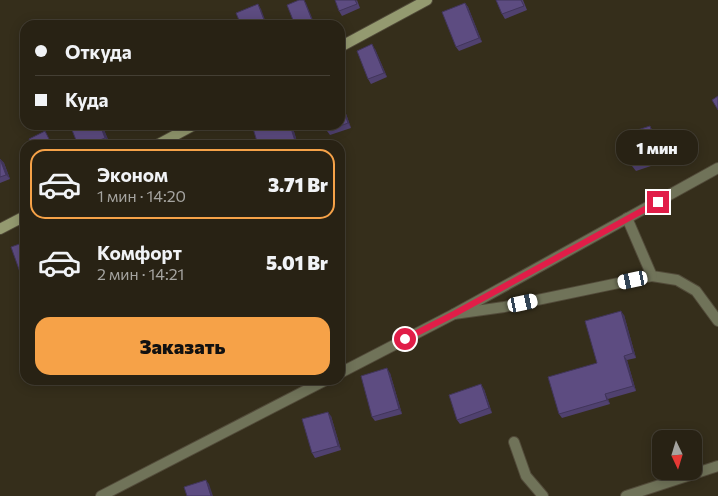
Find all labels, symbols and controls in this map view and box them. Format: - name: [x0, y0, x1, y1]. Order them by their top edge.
- text: Откуда: [65, 40, 132, 63]
- text: Куда: [65, 88, 109, 111]
- callout: 1 мин: [617, 130, 699, 164]
- text: 1 мин: [636, 138, 678, 157]
- icon: car: [37, 162, 82, 207]
- text: Эконом: [97, 163, 168, 186]
- text: 3.71 Br: [268, 173, 328, 196]
- text: 1 мин · 14:20: [97, 186, 186, 205]
- route end: [647, 191, 669, 213]
- icon: car: [37, 240, 82, 285]
- text: Комфорт: [97, 241, 182, 264]
- text: 5.01 Br: [266, 251, 328, 274]
- text: 2 мин · 14:21: [97, 264, 184, 283]
- car: [616, 270, 649, 290]
- car: [506, 293, 539, 313]
- button: Заказать: [35, 317, 330, 375]
- route start: [394, 328, 416, 350]
- north arrow: [652, 430, 702, 480]
- map controls: [652, 430, 702, 480]

